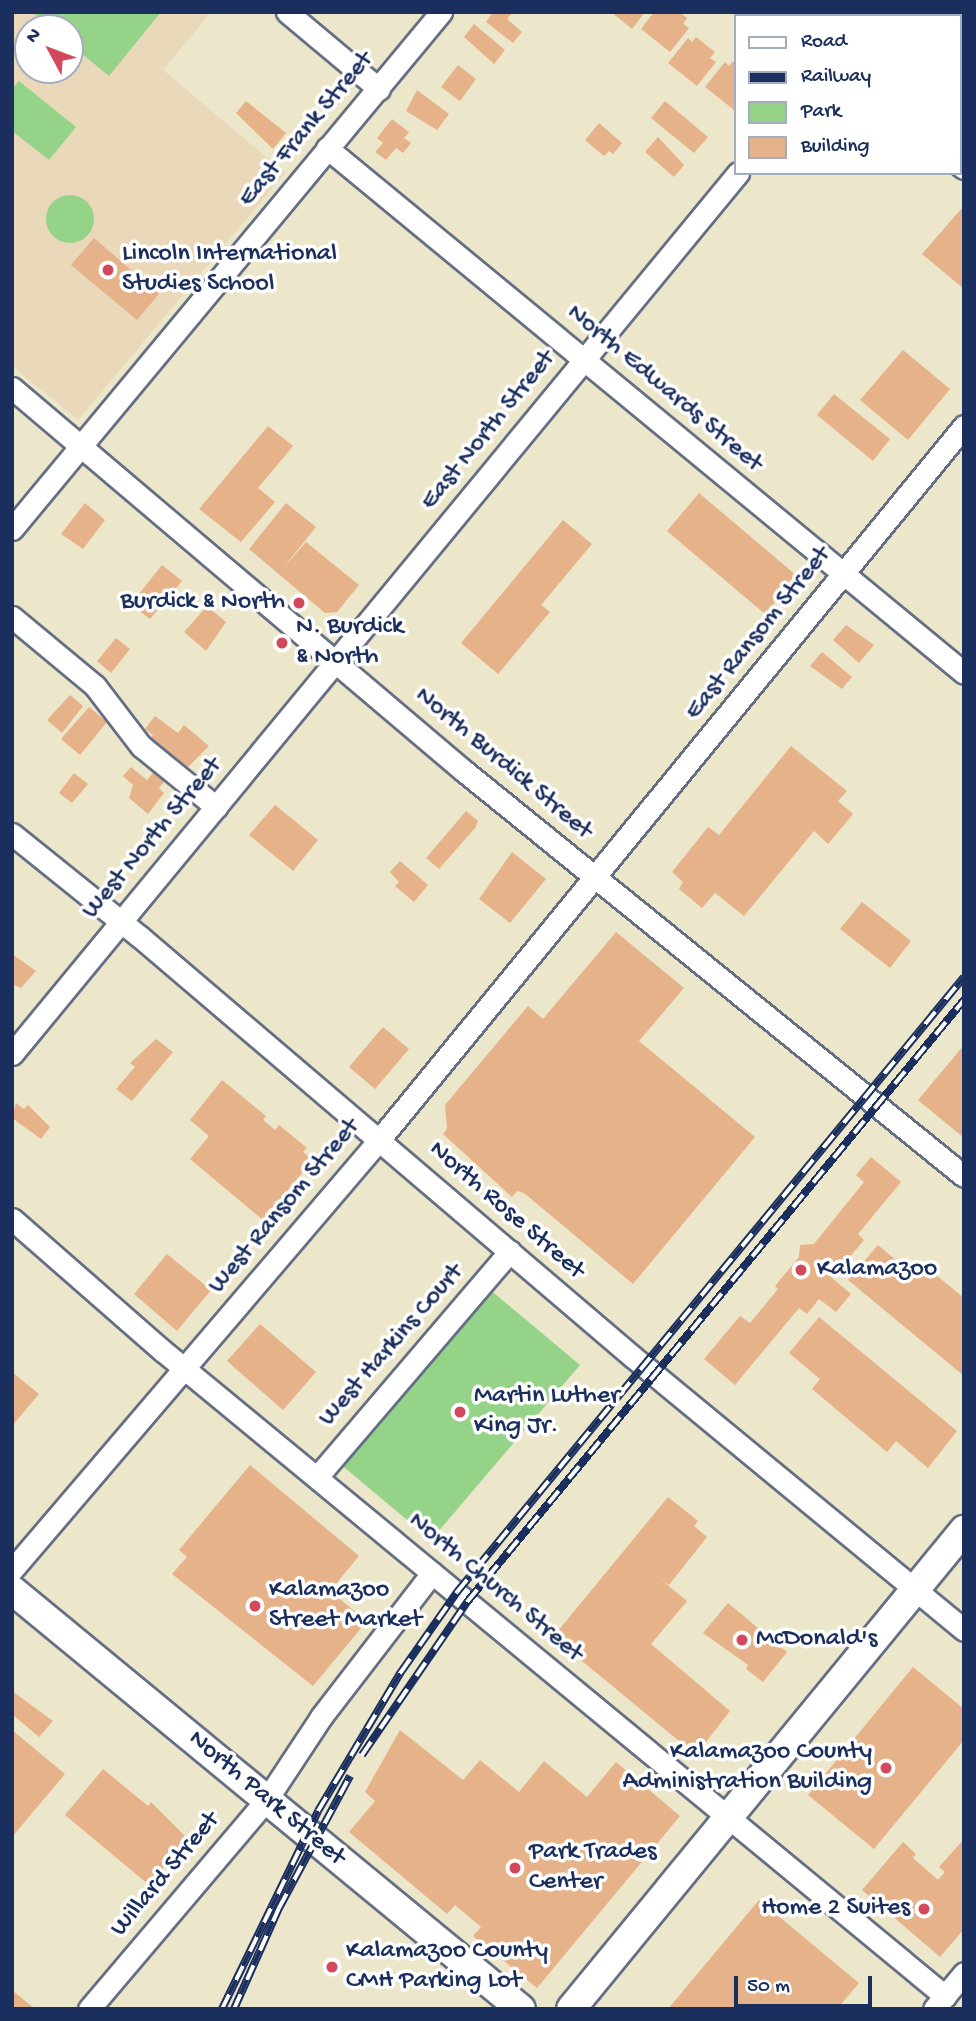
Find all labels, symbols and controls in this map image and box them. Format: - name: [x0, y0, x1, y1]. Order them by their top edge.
- north arrow: [14, 14, 84, 84]
- legend: [734, 14, 962, 175]
- text: N: [22, 24, 47, 48]
- text: Road: [801, 30, 847, 55]
- street label: East Frank Street: [233, 46, 381, 214]
- text: Railway: [801, 65, 871, 90]
- text: Park: [801, 100, 841, 125]
- text: Building: [801, 135, 870, 160]
- place label: Lincoln International Studies School: [122, 239, 337, 300]
- marker: Lincoln International Studies School: [100, 262, 116, 278]
- street label: North Edwards Street: [560, 298, 768, 480]
- street label: East North Street: [415, 345, 563, 517]
- street label: East Ransom Street: [679, 541, 839, 727]
- place label: Burdick & North: [120, 587, 285, 619]
- marker: Burdick & North: [291, 595, 307, 611]
- place label: N. Burdick & North: [296, 612, 403, 674]
- marker: N. Burdick & North: [274, 635, 290, 651]
- street label: North Burdick Street: [408, 681, 598, 847]
- street label: West North Street: [76, 752, 230, 926]
- street label: West Ransom Street: [203, 1113, 367, 1301]
- street label: North Rose Street: [422, 1135, 590, 1287]
- place label: Kalamazoo: [817, 1254, 937, 1286]
- street label: West Harkins Court: [313, 1258, 471, 1434]
- marker: Kalamazoo: [791, 1260, 811, 1280]
- place label: Martin Luther King Jr.: [474, 1381, 619, 1442]
- marker: Martin Luther King Jr.: [452, 1404, 468, 1420]
- street label: North Church Street: [401, 1506, 589, 1670]
- place label: Kalamazoo Street Market: [269, 1575, 422, 1636]
- marker: Kalamazoo Street Market: [247, 1598, 263, 1614]
- place label: McDonald's: [756, 1624, 877, 1656]
- marker: McDonald's: [734, 1632, 750, 1648]
- street label: North Park Street: [181, 1724, 351, 1874]
- place label: Kalamazoo County Administration Building: [622, 1737, 872, 1798]
- marker: Kalamazoo County Administration Building: [878, 1760, 894, 1776]
- street label: Willard Street: [105, 1806, 227, 1944]
- place label: Park Trades Center: [529, 1837, 657, 1898]
- marker: Park Trades Center: [507, 1860, 523, 1876]
- place label: Home 2 Suites: [761, 1893, 910, 1925]
- marker: Home 2 Suites: [916, 1901, 932, 1917]
- place label: Kalamazoo County CMH Parking Lot: [346, 1936, 548, 1997]
- marker: Kalamazoo County CMH Parking Lot: [324, 1959, 340, 1975]
- scale bar: [738, 1962, 876, 2006]
- text: 50 m: [747, 1975, 790, 2000]

